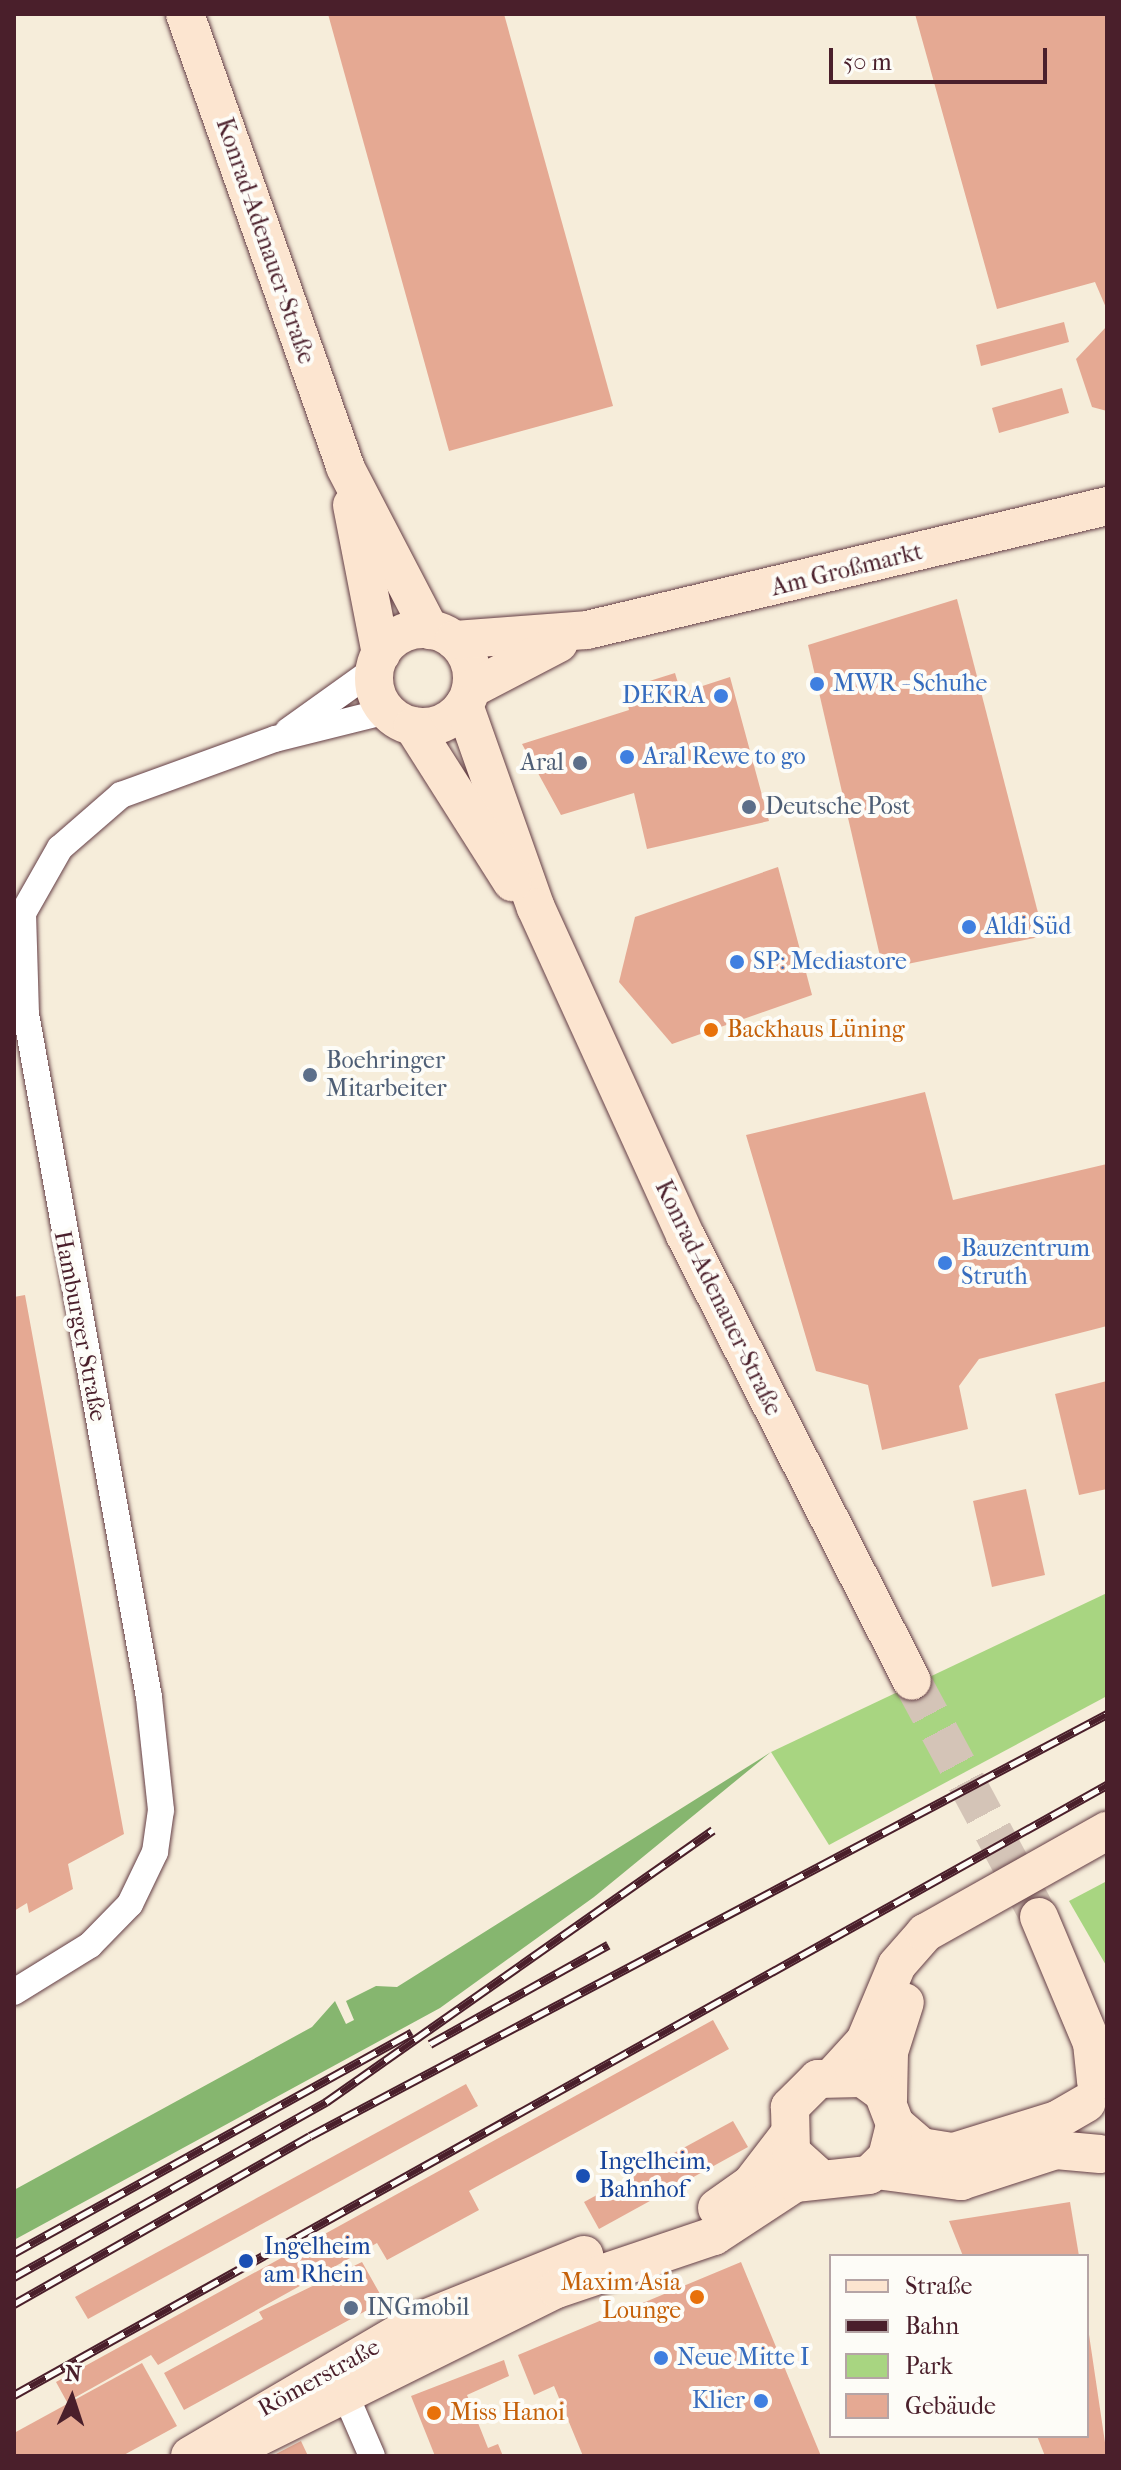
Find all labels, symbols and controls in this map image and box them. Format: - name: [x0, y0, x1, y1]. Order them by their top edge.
- scale bar: [833, 32, 1051, 82]
- text: 50 m: [843, 48, 892, 76]
- street label: Konrad-Adenauer-Straße: [209, 114, 321, 368]
- street label: Am Großmarkt: [768, 537, 926, 603]
- place label: MWR - Schuhe: [833, 670, 987, 698]
- marker: MWR - Schuhe: [808, 675, 826, 693]
- place label: DEKRA: [622, 682, 705, 710]
- marker: DEKRA: [712, 687, 730, 705]
- place label: Aral Rewe to go: [643, 743, 806, 771]
- marker: Aral Rewe to go: [618, 748, 636, 766]
- place label: Aral: [520, 749, 564, 777]
- marker: Aral: [571, 754, 589, 772]
- place label: Deutsche Post: [765, 793, 910, 821]
- marker: Deutsche Post: [740, 798, 758, 816]
- place label: Aldi Süd: [985, 913, 1071, 941]
- marker: Aldi Süd: [960, 918, 978, 936]
- place label: SP: Mediastore: [753, 948, 907, 976]
- marker: SP: Mediastore: [728, 953, 746, 971]
- place label: Backhaus Lüning: [727, 1016, 904, 1044]
- marker: Backhaus Lüning: [702, 1021, 720, 1039]
- place label: Boehringer Mitarbeiter: [326, 1047, 447, 1103]
- marker: Boehringer Mitarbeiter: [301, 1066, 319, 1084]
- street label: Konrad-Adenauer-Straße: [648, 1176, 788, 1420]
- street label: Hamburger Straße: [47, 1228, 113, 1424]
- place label: Bauzentrum Struth: [961, 1235, 1090, 1291]
- marker: Bauzentrum Struth: [936, 1254, 954, 1272]
- place label: Ingelheim, Bahnhof: [599, 2148, 711, 2204]
- marker: Ingelheim, Bahnhof: [574, 2167, 592, 2185]
- place label: Ingelheim am Rhein: [264, 2233, 371, 2289]
- marker: Ingelheim am Rhein: [235, 2250, 257, 2272]
- legend: [829, 2254, 1089, 2438]
- place label: Maxim Asia Lounge: [561, 2269, 681, 2325]
- text: Straße: [905, 2272, 972, 2300]
- marker: Maxim Asia Lounge: [688, 2288, 706, 2306]
- place label: INGmobil: [367, 2294, 469, 2322]
- marker: INGmobil: [342, 2299, 360, 2317]
- text: Bahn: [905, 2312, 959, 2340]
- street label: Römerstraße: [253, 2333, 385, 2423]
- place label: Neue Mitte I: [677, 2344, 809, 2372]
- marker: Neue Mitte I: [652, 2349, 670, 2367]
- text: Park: [905, 2352, 953, 2380]
- north arrow: [32, 2358, 112, 2438]
- text: N: [64, 2361, 82, 2387]
- place label: Klier: [692, 2387, 745, 2415]
- marker: Klier: [752, 2392, 770, 2410]
- text: Gebäude: [905, 2392, 996, 2420]
- place label: Miss Hanoi: [450, 2399, 565, 2427]
- marker: Miss Hanoi: [425, 2404, 443, 2422]

